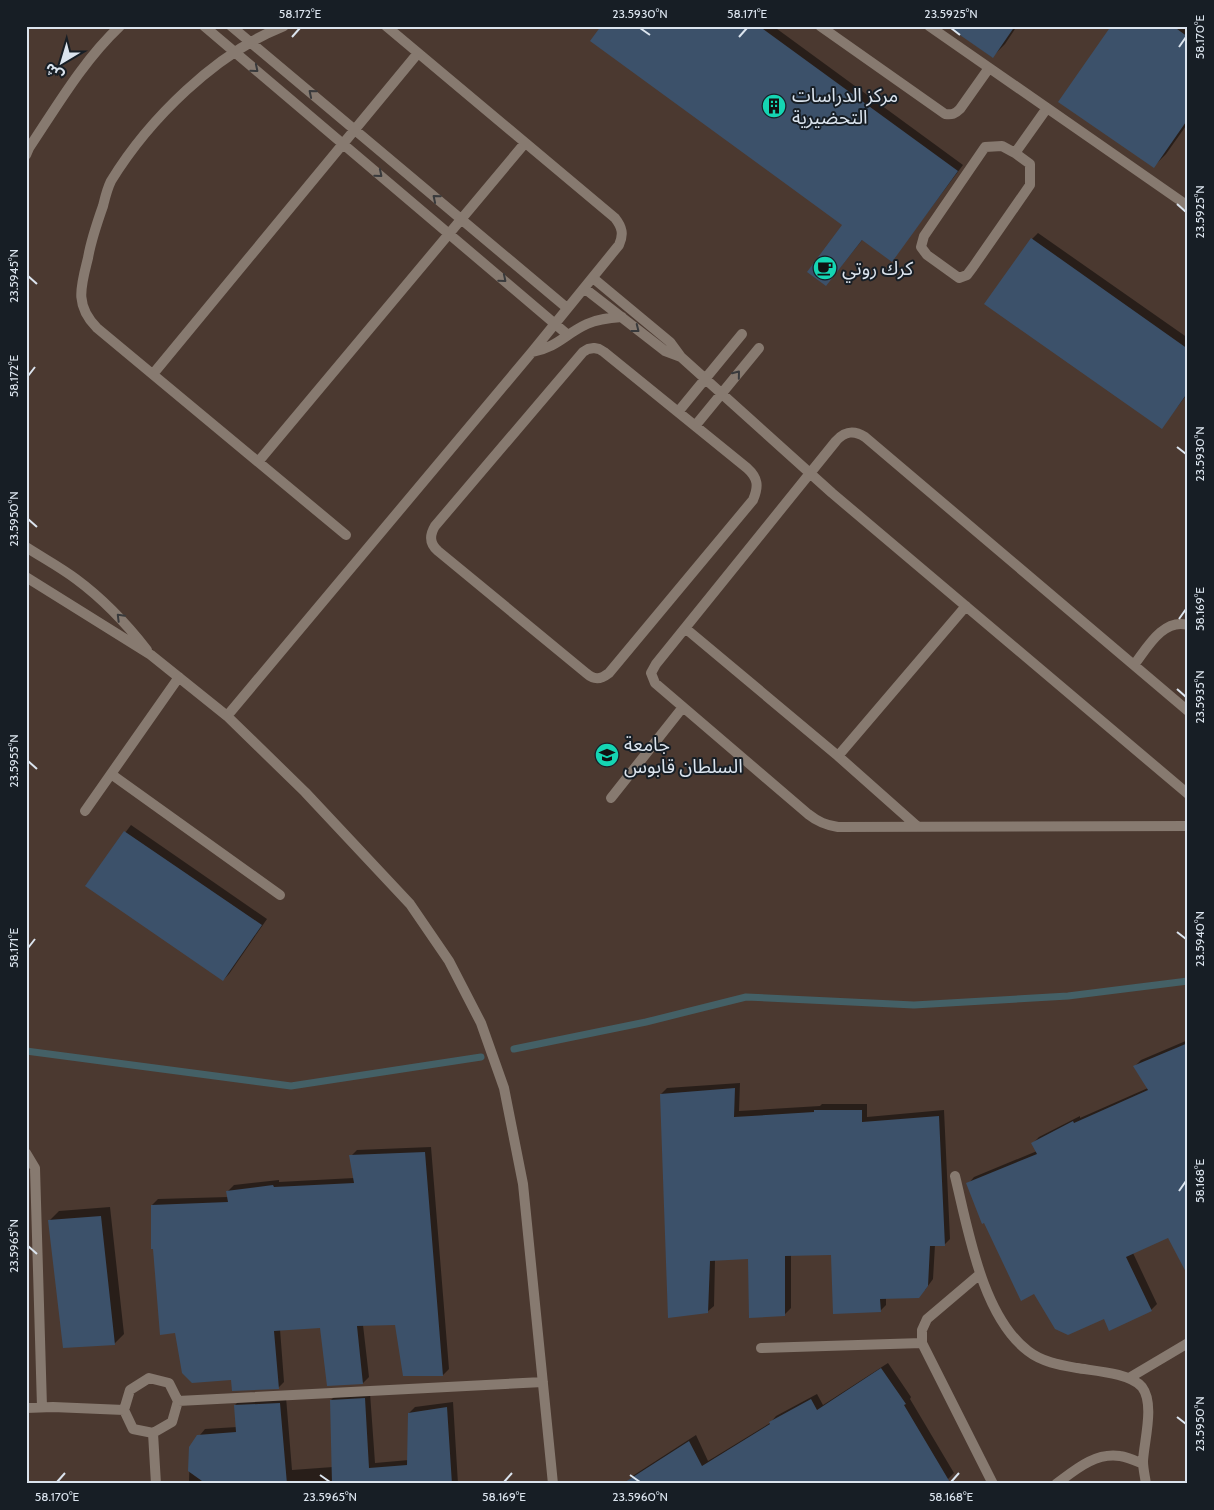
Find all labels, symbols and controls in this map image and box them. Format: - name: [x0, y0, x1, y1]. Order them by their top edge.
- text: 58.172°E: [279, 6, 322, 21]
- text: 23.5930°N: [612, 6, 668, 21]
- text: 58.171°E: [727, 6, 767, 21]
- text: 23.5925°N: [924, 6, 978, 21]
- text: 58.170°E: [1192, 14, 1207, 59]
- north arrow: [38, 38, 88, 88]
- text: ش: [41, 59, 67, 85]
- one-way arrow: [249, 63, 258, 72]
- place label: مركز الدراسات التحضيرية: [792, 84, 898, 129]
- one-way arrow: [308, 90, 317, 99]
- building icon: مركز الدراسات التحضيرية: [761, 93, 787, 119]
- one-way arrow: [373, 169, 382, 178]
- text: 23.5925°N: [1192, 185, 1207, 239]
- one-way arrow: [433, 195, 442, 203]
- text: 23.5945°N: [6, 249, 21, 303]
- cafe icon: كرك روتي: [812, 255, 838, 281]
- place label: كرك روتي: [842, 257, 914, 283]
- one-way arrow: [497, 274, 506, 283]
- one-way arrow: [630, 323, 640, 332]
- text: 58.172°E: [6, 354, 21, 397]
- one-way arrow: [731, 371, 740, 380]
- text: 23.5930°N: [1192, 426, 1207, 482]
- text: 23.5950°N: [6, 491, 21, 547]
- text: 58.169°E: [1192, 587, 1207, 631]
- one-way arrow: [117, 614, 126, 623]
- text: 23.5935°N: [1192, 670, 1207, 724]
- place label: جامعة السلطان قابوس: [624, 733, 743, 778]
- text: 23.5955°N: [6, 734, 21, 788]
- school or university icon: جامعة السلطان قابوس: [594, 742, 620, 768]
- text: 23.5940°N: [1192, 911, 1207, 967]
- text: 58.171°E: [6, 928, 21, 968]
- text: 58.168°E: [1192, 1159, 1207, 1203]
- text: 23.5965°N: [6, 1219, 21, 1273]
- text: 23.5950°N: [1192, 1396, 1207, 1452]
- text: 58.170°E: [35, 1489, 80, 1504]
- text: 23.5965°N: [303, 1489, 357, 1504]
- text: 58.169°E: [482, 1489, 526, 1504]
- text: 23.5960°N: [612, 1489, 668, 1504]
- text: 58.168°E: [929, 1489, 973, 1504]

